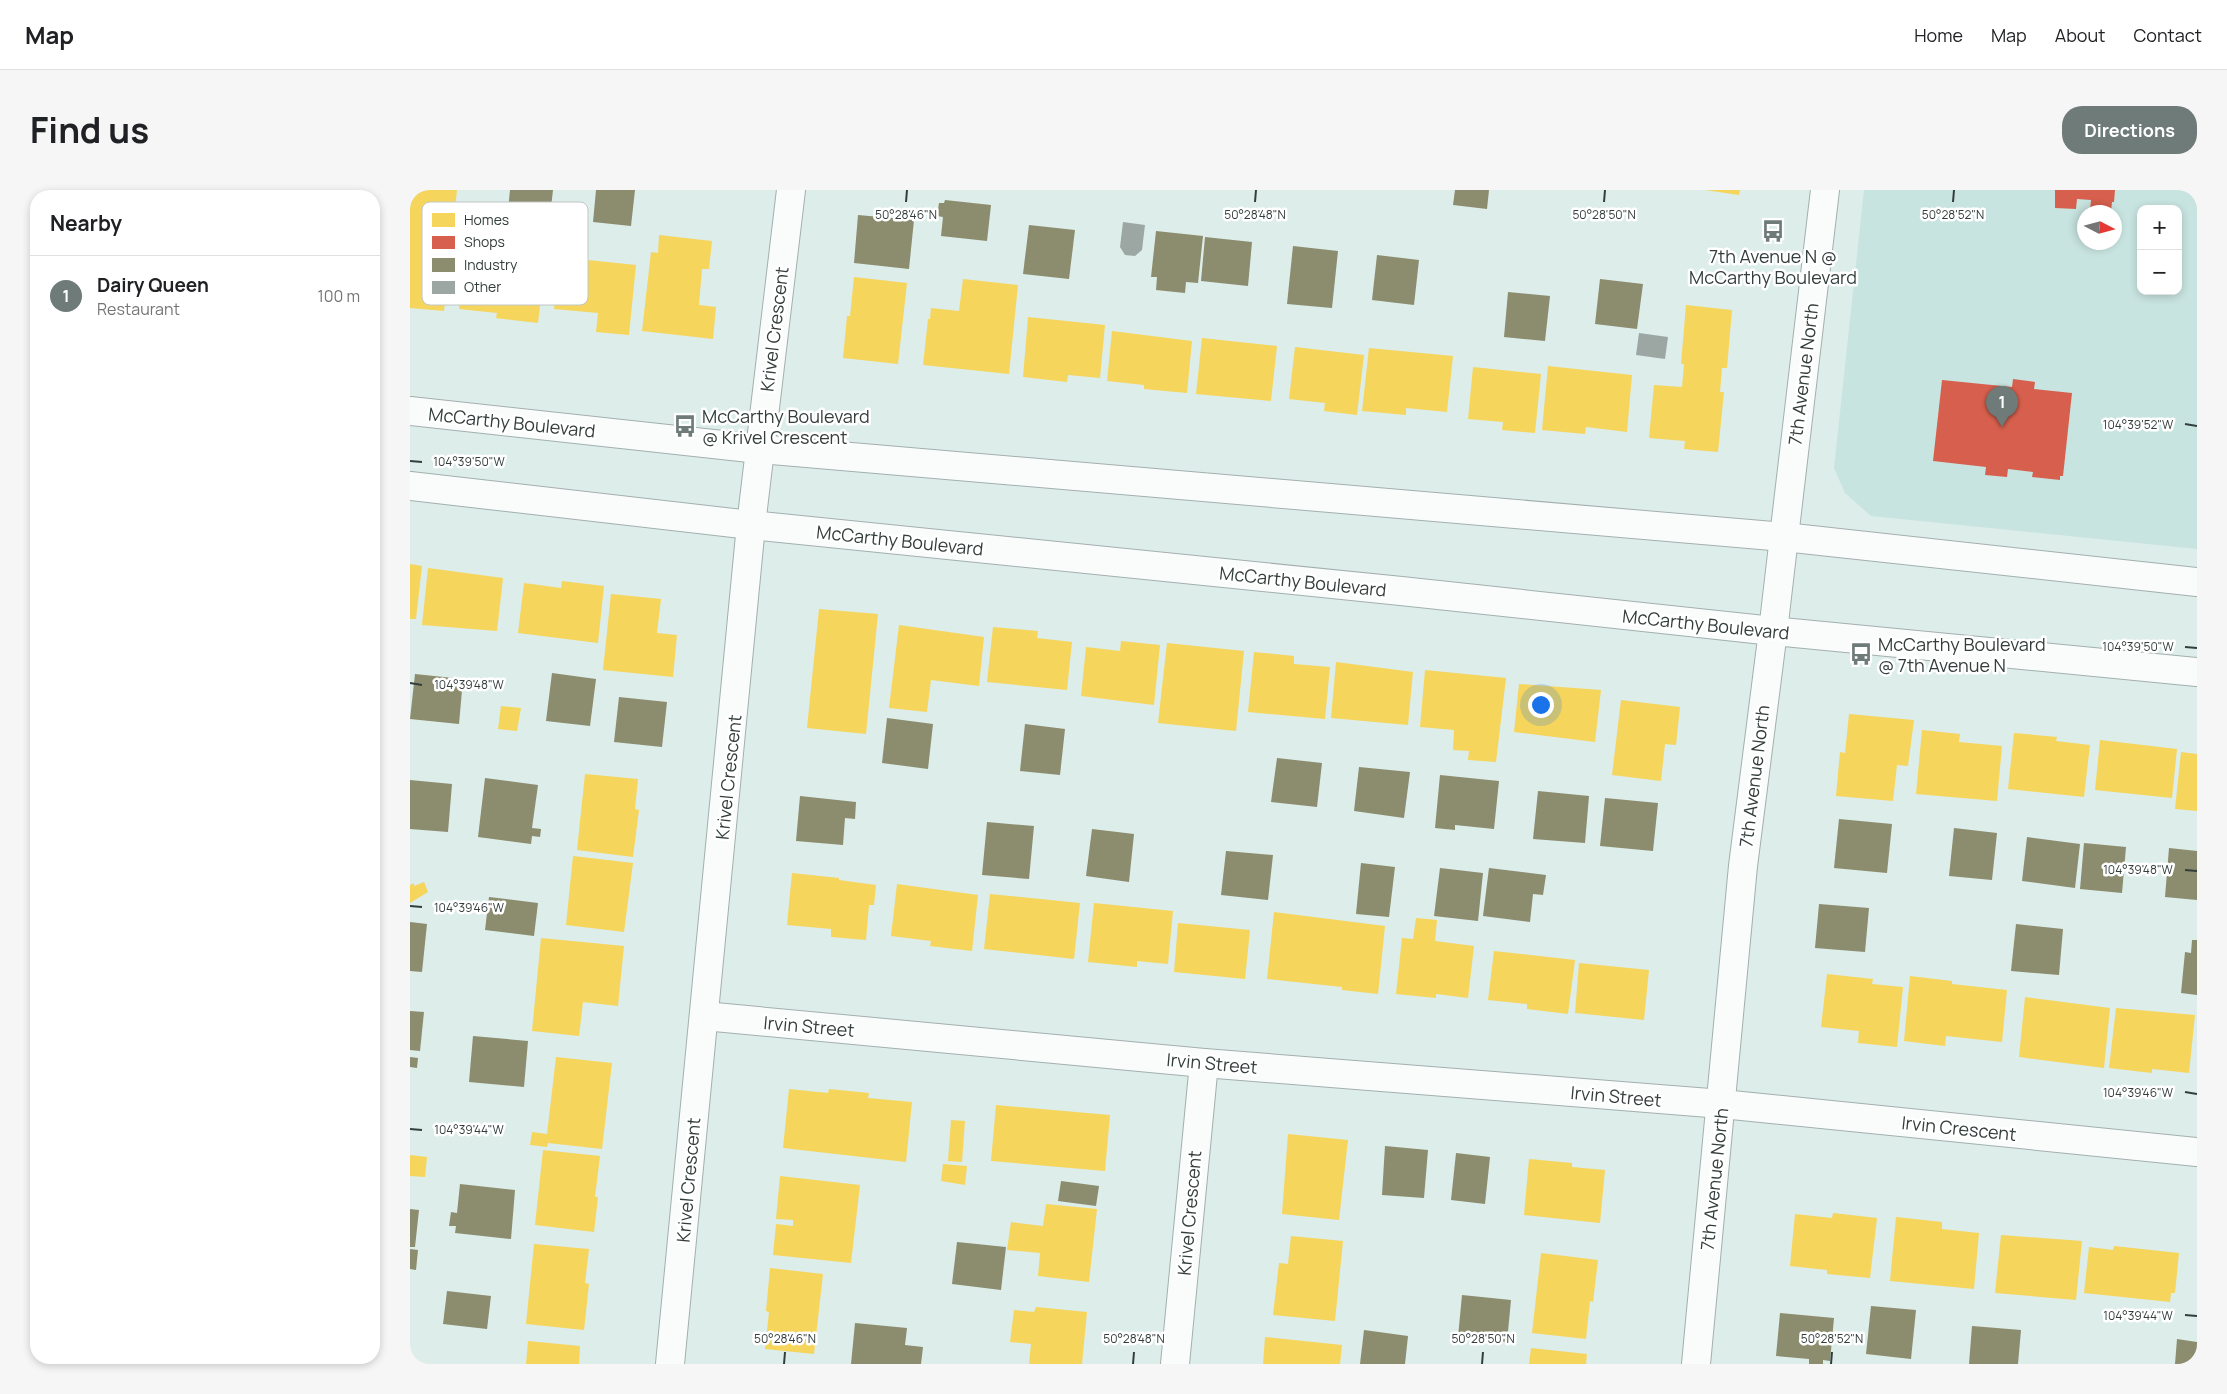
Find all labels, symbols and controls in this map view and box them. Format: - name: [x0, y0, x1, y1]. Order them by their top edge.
- text: Map: [25, 18, 74, 51]
- text: Home: [1914, 23, 1963, 47]
- text: Map: [1991, 23, 2027, 47]
- text: About: [2055, 23, 2105, 47]
- text: Contact: [2133, 23, 2202, 47]
- text: Find us: [30, 106, 149, 154]
- button: Directions: [2062, 106, 2197, 154]
- legend: [422, 202, 588, 305]
- north arrow: [2077, 205, 2122, 250]
- map controls: [2137, 205, 2182, 295]
- button: +: [2137, 205, 2182, 250]
- text: 50°28'46"N: [875, 206, 937, 223]
- text: 50°28'48"N: [1224, 206, 1286, 223]
- text: 50°28'50"N: [1572, 206, 1636, 223]
- text: 50°28'52"N: [1922, 206, 1984, 223]
- text: Nearby: [50, 209, 122, 237]
- text: Homes: [464, 210, 509, 229]
- bus stop icon: 7th Avenue N @ McCarthy Boulevard: [1760, 218, 1786, 244]
- text: Shops: [464, 232, 505, 251]
- place label: 7th Avenue N @ McCarthy Boulevard: [1689, 244, 1857, 289]
- button: −: [2137, 250, 2182, 295]
- text: Industry: [464, 255, 518, 274]
- street label: Krivel Crescent: [754, 265, 794, 393]
- text: Dairy Queen: [97, 272, 209, 298]
- text: Other: [464, 277, 501, 296]
- text: 1: [62, 285, 70, 307]
- text: 100 m: [317, 285, 360, 307]
- text: Restaurant: [97, 298, 180, 320]
- street label: 7th Avenue North: [1782, 302, 1824, 446]
- pin: 1: [1986, 386, 2018, 427]
- street label: McCarthy Boulevard: [427, 401, 597, 443]
- place label: McCarthy Boulevard @ Krivel Crescent: [702, 404, 870, 449]
- bus stop icon: McCarthy Boulevard @ Krivel Crescent: [672, 413, 698, 439]
- text: 104°39'52"W: [2103, 416, 2174, 433]
- text: 104°39'50"W: [433, 453, 505, 470]
- street label: McCarthy Boulevard: [815, 519, 985, 561]
- street label: McCarthy Boulevard: [1218, 560, 1388, 602]
- street label: McCarthy Boulevard: [1621, 603, 1791, 645]
- place label: McCarthy Boulevard @ 7th Avenue N: [1878, 632, 2046, 677]
- text: 104°39'50"W: [2102, 638, 2174, 655]
- bus stop icon: McCarthy Boulevard @ 7th Avenue N: [1848, 641, 1874, 667]
- text: 104°39'48"W: [434, 676, 505, 693]
- your location: [1528, 692, 1554, 718]
- street label: 7th Avenue North: [1733, 704, 1775, 848]
- street label: Krivel Crescent: [710, 713, 746, 841]
- text: 104°39'48"W: [2103, 861, 2174, 878]
- text: 104°39'46"W: [434, 899, 505, 916]
- street label: Irvin Street: [763, 1010, 855, 1042]
- street label: Irvin Street: [1166, 1047, 1258, 1079]
- street label: Irvin Street: [1570, 1080, 1662, 1112]
- text: 104°39'46"W: [2103, 1084, 2174, 1101]
- street label: 7th Avenue North: [1695, 1107, 1733, 1251]
- street label: Irvin Crescent: [1900, 1110, 2018, 1146]
- street label: Krivel Crescent: [671, 1116, 705, 1244]
- text: 104°39'44"W: [434, 1121, 505, 1138]
- street label: Krivel Crescent: [1172, 1149, 1206, 1277]
- text: 104°39'44"W: [2103, 1307, 2174, 1324]
- text: 50°28'46"N: [754, 1330, 816, 1347]
- text: 50°28'48"N: [1103, 1330, 1165, 1347]
- text: 50°28'50"N: [1451, 1330, 1515, 1347]
- text: 50°28'52"N: [1801, 1330, 1863, 1347]

